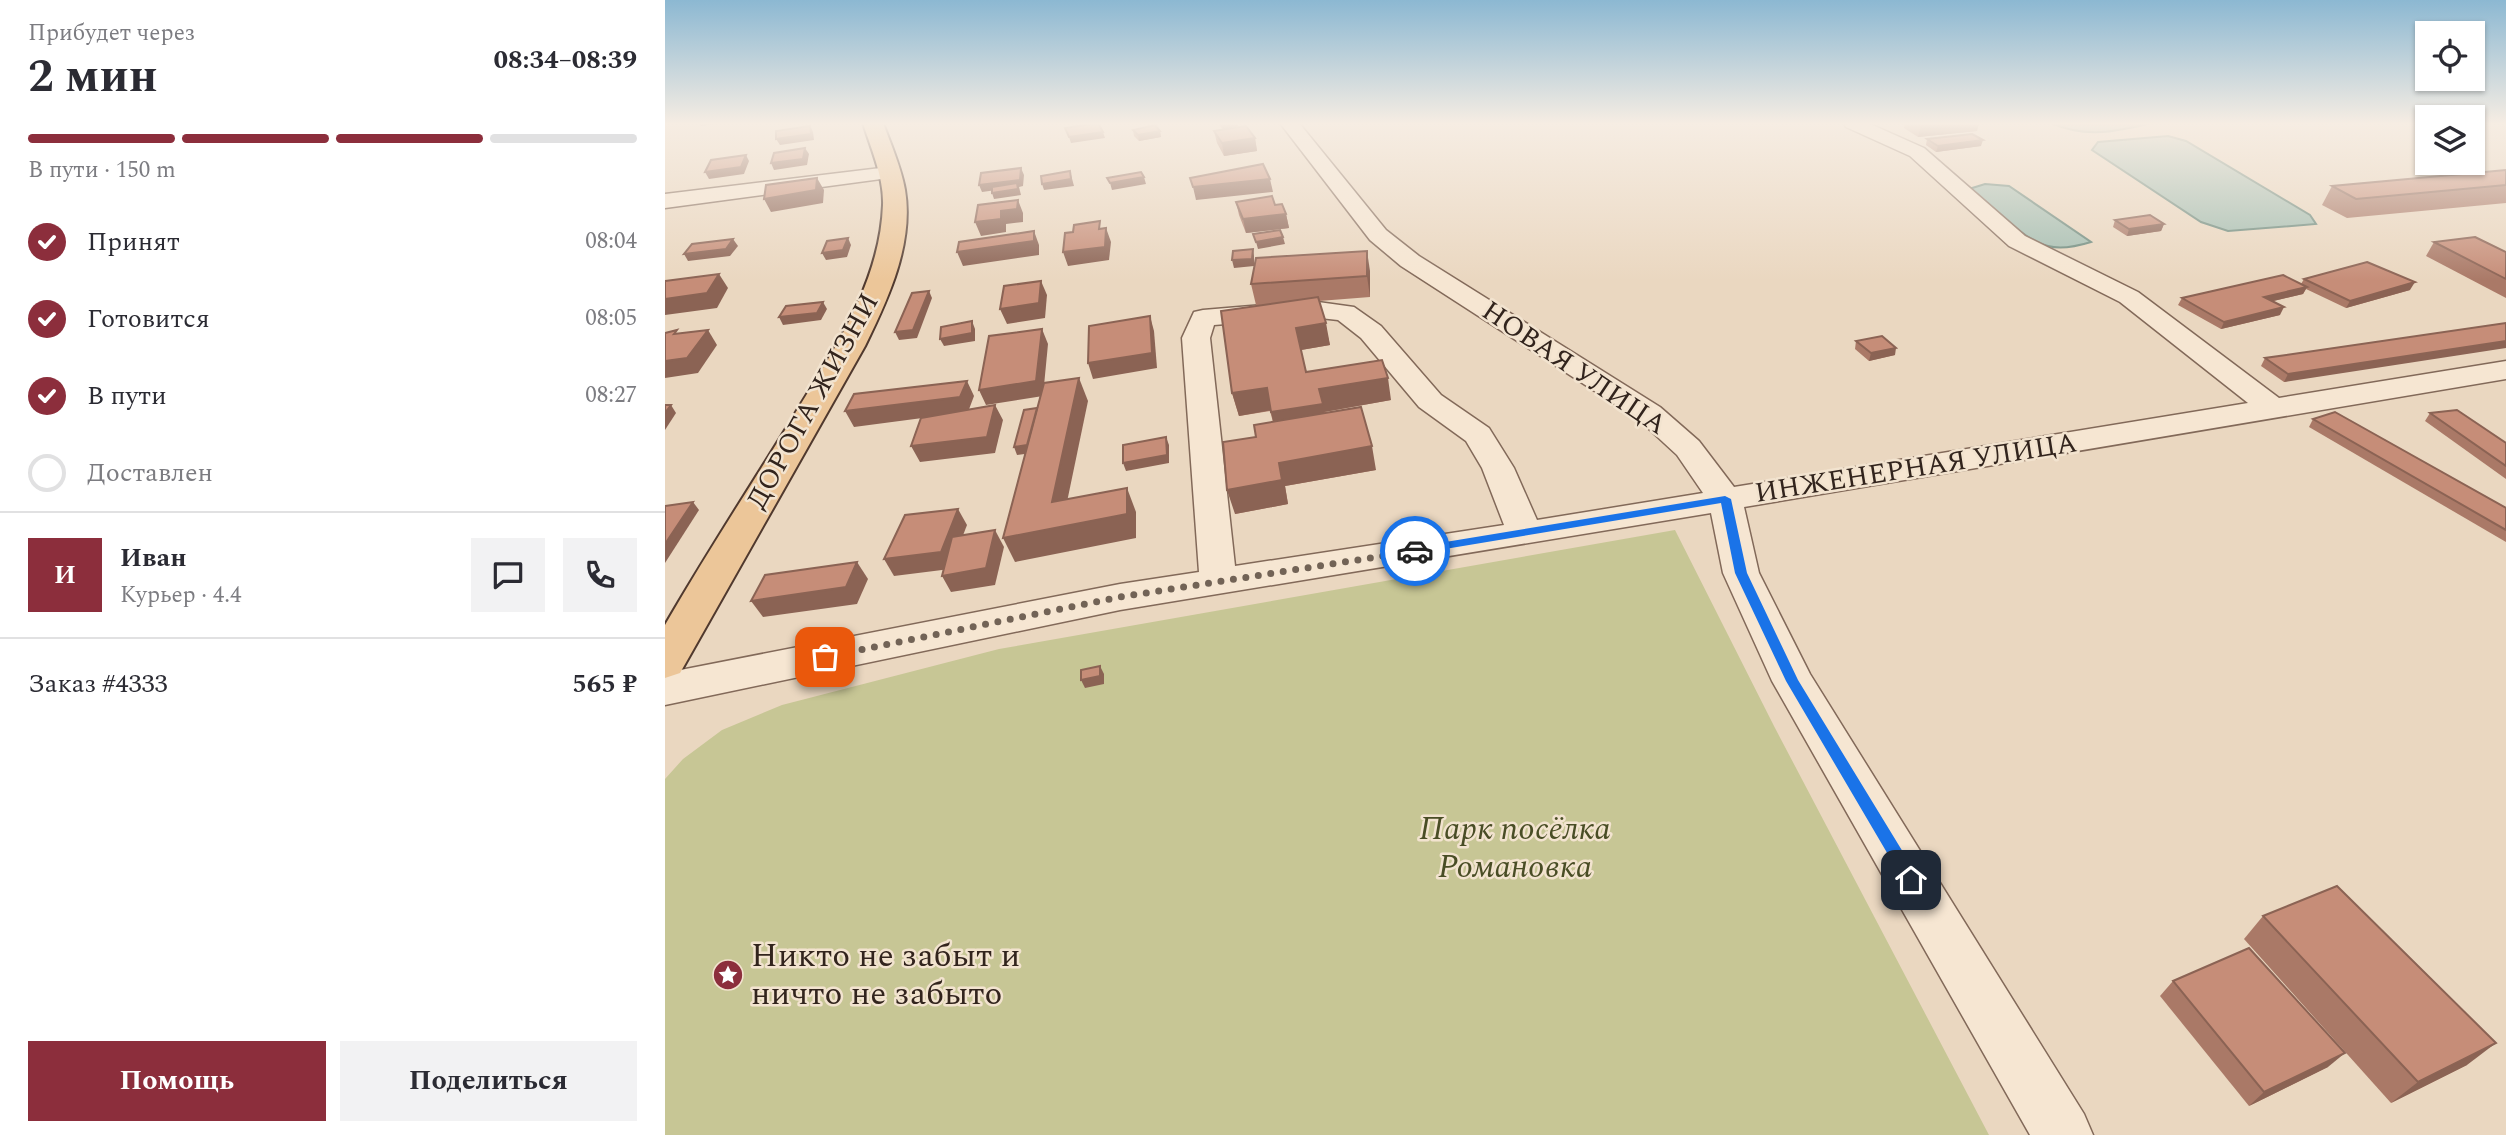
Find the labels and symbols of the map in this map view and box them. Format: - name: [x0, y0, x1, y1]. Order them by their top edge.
- street label: ДОРОГА ЖИЗНИ: [736, 285, 890, 517]
- street label: НОВАЯ УЛИЦА: [1473, 290, 1675, 446]
- street label: ИНЖЕНЕРНАЯ УЛИЦА: [1752, 421, 2080, 515]
- courier: [1380, 516, 1450, 586]
- pin: [795, 627, 855, 687]
- park label: Парк посёлка Романовка: [1419, 804, 1611, 892]
- pin: [1881, 850, 1941, 910]
- place label: Никто не забыт и ничто не забыто: [751, 931, 1020, 1019]
- place icon: Никто не забыт и ничто не забыто: [711, 958, 745, 992]

